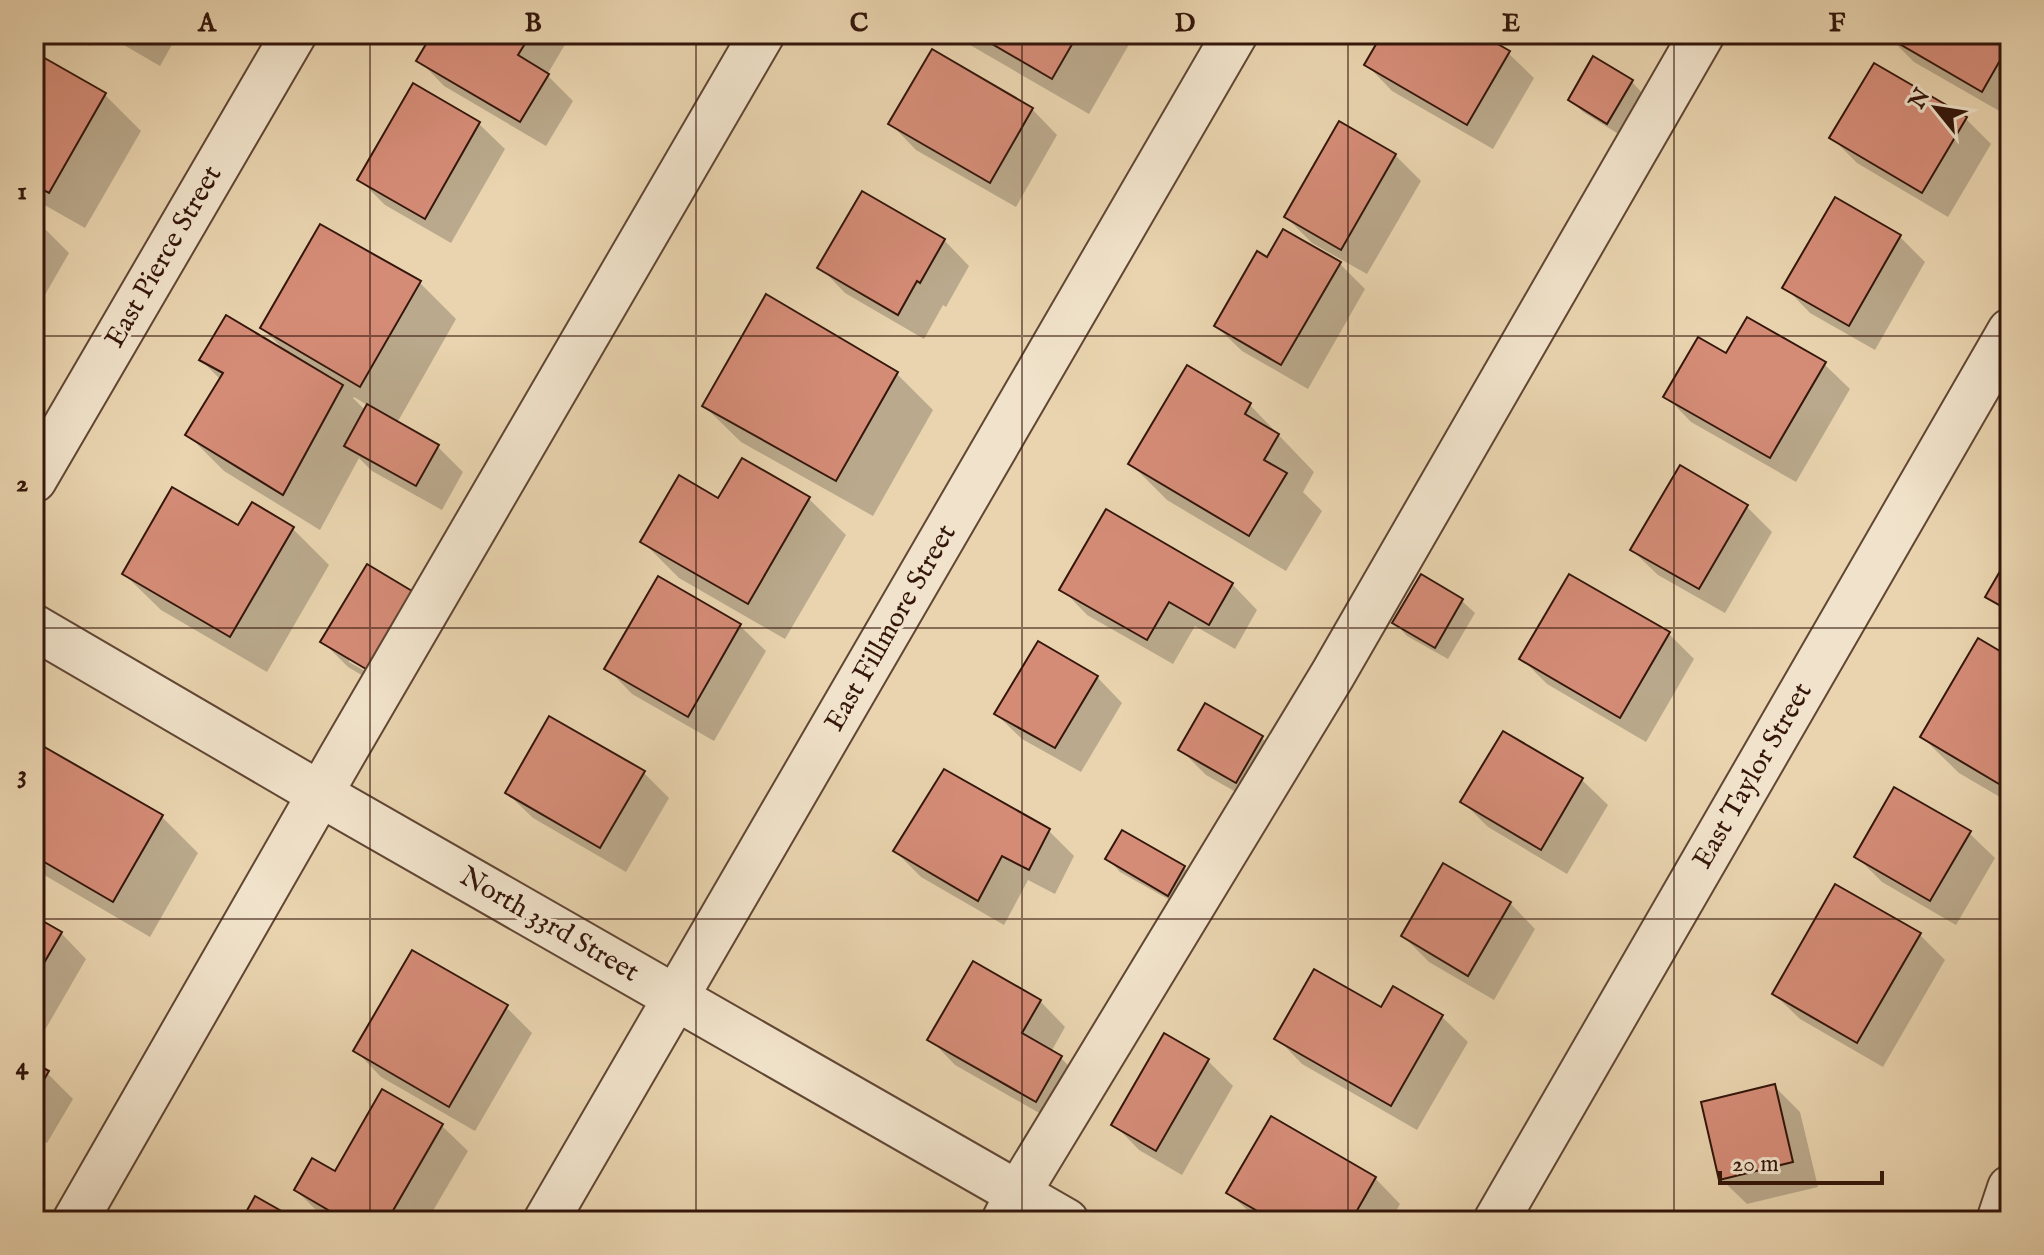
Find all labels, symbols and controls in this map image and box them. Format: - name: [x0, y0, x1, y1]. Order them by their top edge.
- text: A: [197, 7, 217, 40]
- text: B: [524, 7, 542, 40]
- text: C: [850, 7, 869, 40]
- text: D: [1175, 7, 1196, 40]
- text: E: [1502, 7, 1520, 40]
- text: F: [1829, 7, 1846, 40]
- north arrow: [1896, 68, 1976, 148]
- text: N: [1903, 84, 1937, 115]
- street label: East Pierce Street: [98, 159, 230, 354]
- text: 1: [17, 175, 27, 208]
- text: 2: [16, 467, 28, 500]
- street label: East Fillmore Street: [818, 518, 965, 738]
- street label: East Taylor Street: [1686, 676, 1821, 875]
- text: 3: [17, 758, 27, 791]
- street label: North 33rd Street: [453, 860, 645, 991]
- text: 4: [16, 1050, 30, 1083]
- scale bar: [1720, 1135, 1882, 1185]
- text: 20 m: [1732, 1149, 1779, 1180]

